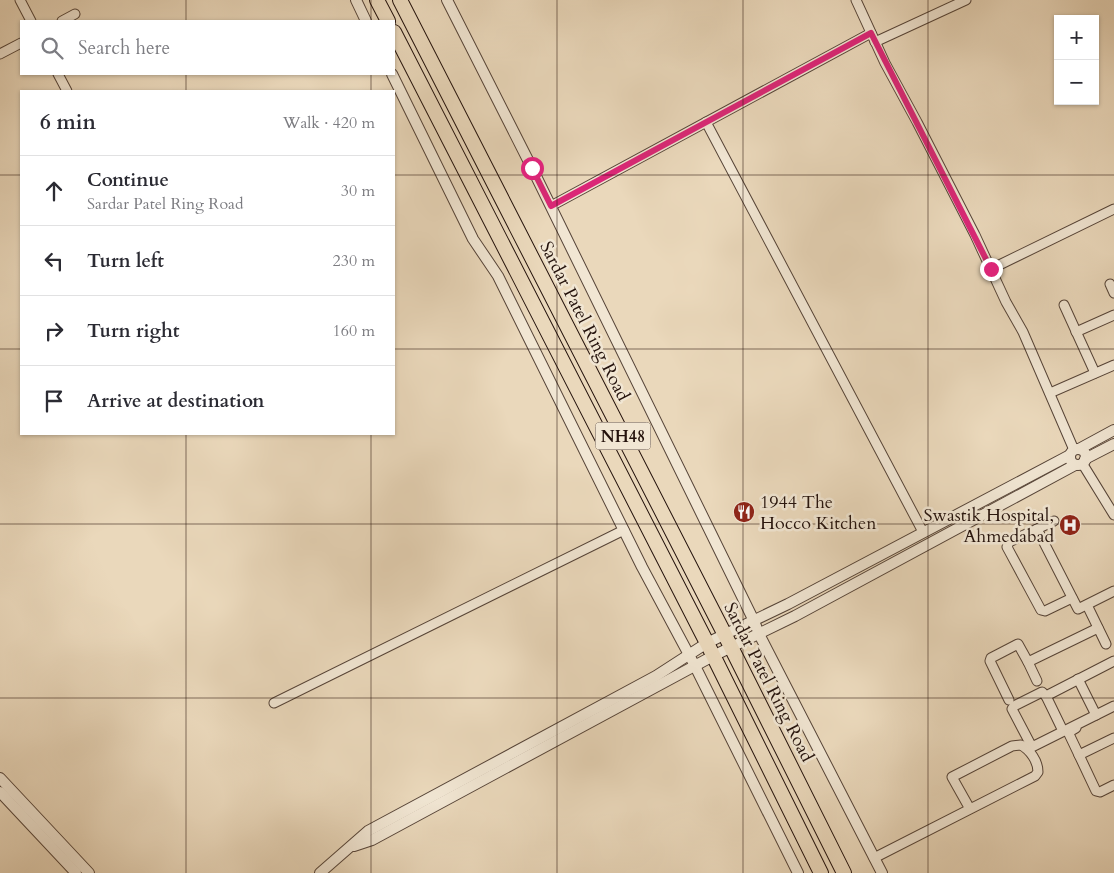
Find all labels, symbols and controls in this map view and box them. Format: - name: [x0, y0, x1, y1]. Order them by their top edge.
- map controls: [1054, 15, 1099, 105]
- button: +: [1054, 15, 1099, 60]
- search box: [20, 20, 395, 75]
- icon: search: [38, 34, 66, 62]
- text: Search here: [78, 35, 170, 61]
- button: −: [1054, 60, 1099, 105]
- text: 6 min: [40, 108, 96, 137]
- text: Walk · 420 m: [283, 112, 375, 134]
- route start: [521, 157, 544, 180]
- text: Continue: [87, 167, 169, 193]
- icon: ahead: [40, 177, 68, 205]
- text: 30 m: [341, 180, 375, 202]
- text: Sardar Patel Ring Road: [87, 193, 244, 215]
- street label: Sardar Patel Ring Road: [533, 237, 636, 406]
- icon: left: [40, 247, 68, 275]
- text: Turn left: [87, 248, 164, 274]
- text: 230 m: [333, 250, 375, 272]
- route end: [980, 258, 1003, 281]
- icon: right: [40, 317, 68, 345]
- text: Turn right: [87, 318, 179, 344]
- text: 160 m: [333, 320, 375, 342]
- icon: arrive: [40, 387, 68, 415]
- text: Arrive at destination: [87, 388, 264, 414]
- road number: NH48: [596, 422, 650, 450]
- place label: 1944 The Hocco Kitchen: [760, 490, 877, 536]
- restaurant icon: 1944 The Hocco Kitchen: [732, 500, 756, 524]
- place label: Swastik Hospital, Ahmedabad: [923, 503, 1054, 549]
- hospital icon: Swastik Hospital, Ahmedabad: [1058, 513, 1082, 537]
- street label: Sardar Patel Ring Road: [717, 598, 820, 767]

